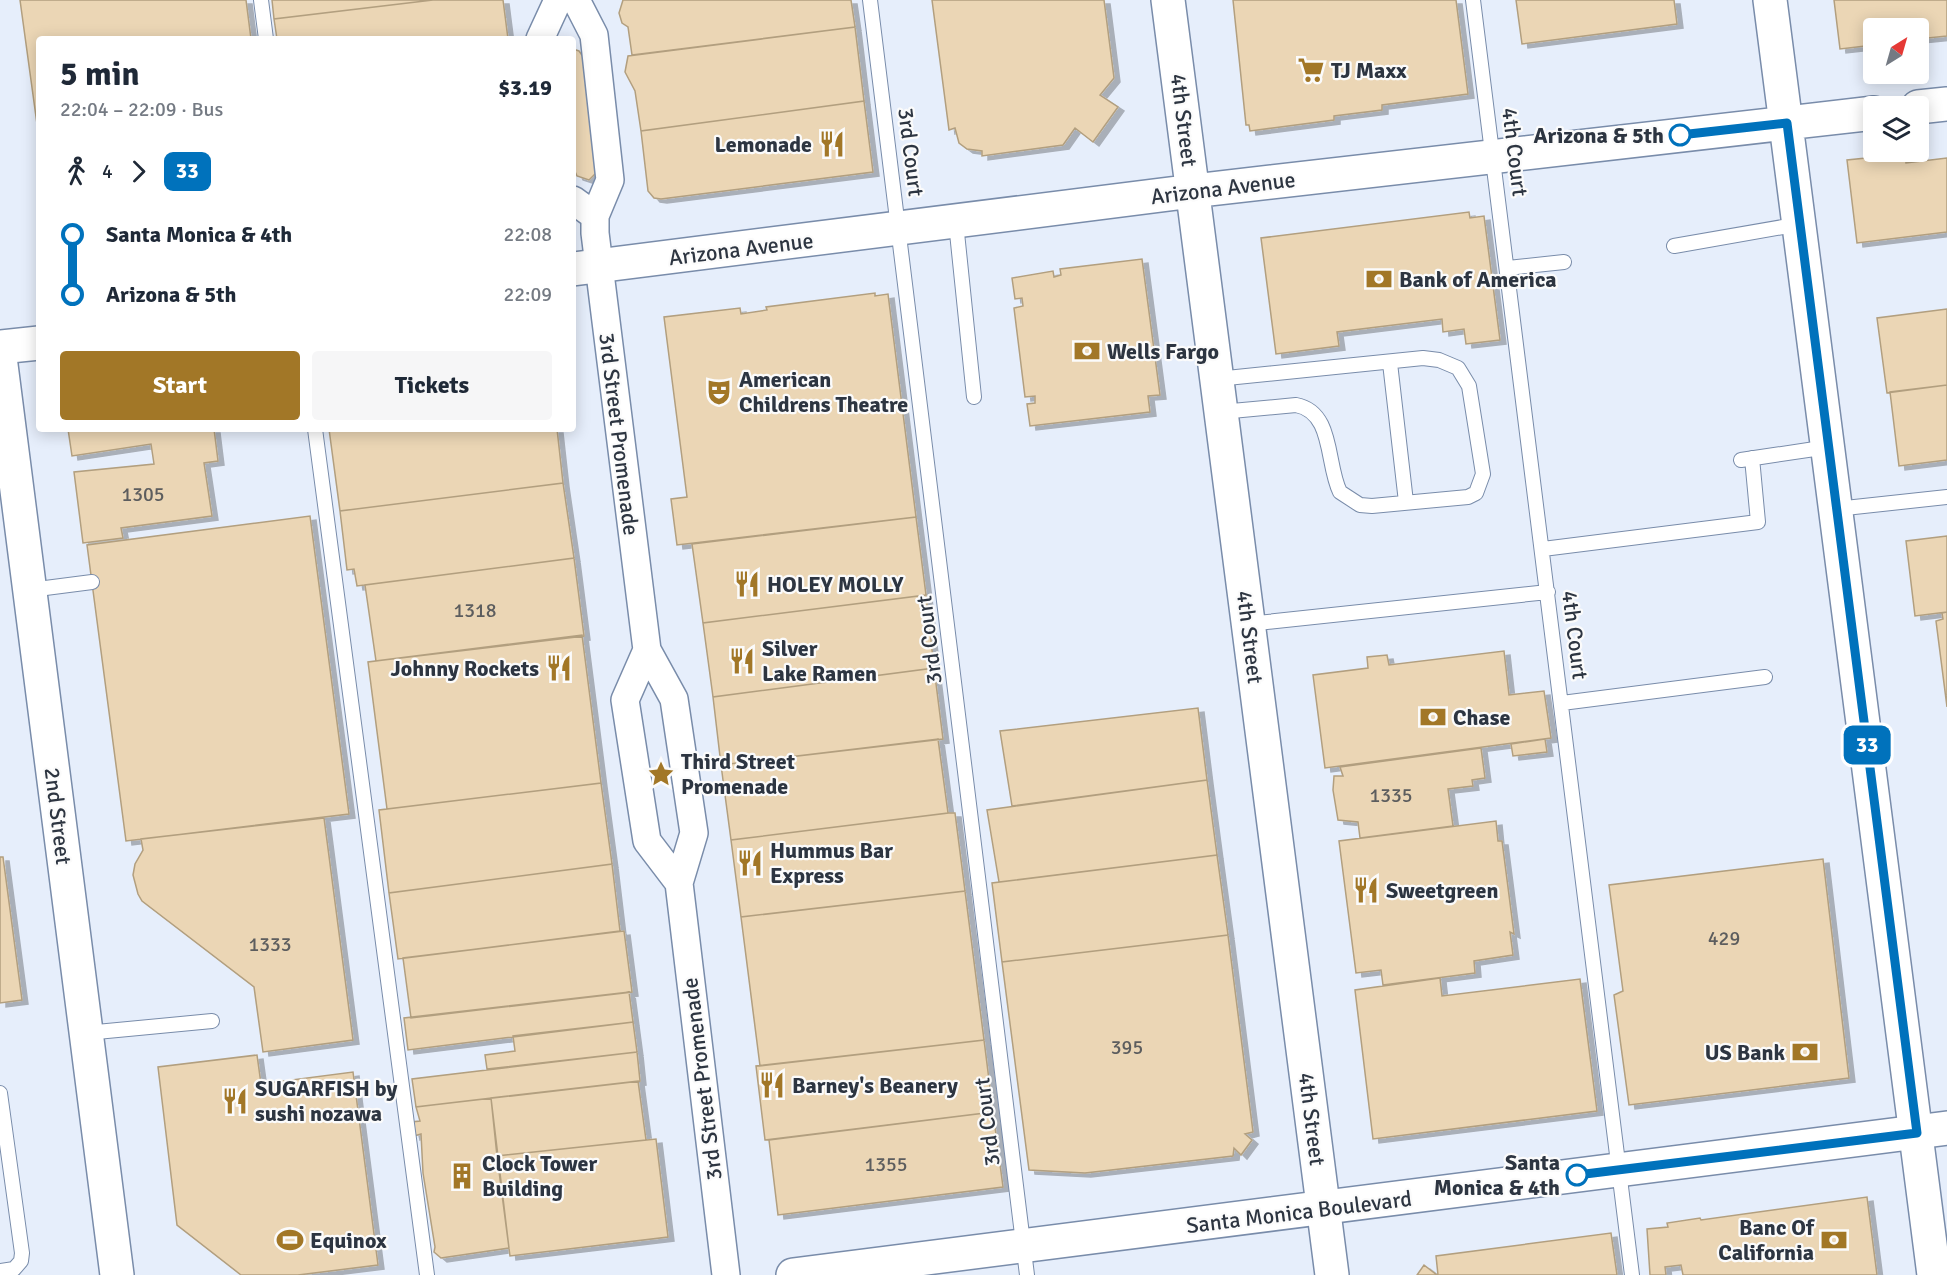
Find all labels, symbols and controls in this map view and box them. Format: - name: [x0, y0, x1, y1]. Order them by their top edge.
- north arrow: [1863, 18, 1929, 84]
- map controls: [1863, 18, 1929, 162]
- text: 5 min: [60, 54, 140, 95]
- supermarket icon: TJ Maxx: [1296, 55, 1326, 85]
- place label: TJ Maxx: [1331, 57, 1407, 84]
- street label: 4th Street: [1165, 72, 1203, 168]
- text: $3.19: [498, 74, 552, 101]
- button: layers: [1863, 96, 1929, 162]
- text: 22:04 – 22:09 · Bus: [60, 97, 223, 122]
- street label: 3rd Court: [892, 106, 930, 198]
- street label: 4th Court: [1496, 106, 1534, 198]
- place label: Arizona & 5th: [1534, 122, 1664, 149]
- marker: Arizona & 5th: [1669, 124, 1691, 146]
- restaurant icon: Lemonade: [817, 129, 847, 159]
- place label: Lemonade: [715, 131, 812, 158]
- icon: walk: [60, 155, 93, 188]
- icon: forward: [122, 155, 155, 188]
- text: 33: [176, 158, 199, 184]
- text: 4: [102, 159, 113, 184]
- street label: Arizona Avenue: [1149, 166, 1297, 210]
- text: Santa Monica & 4th: [106, 221, 292, 248]
- text: 22:08: [503, 222, 552, 247]
- street label: Arizona Avenue: [667, 227, 815, 271]
- bank icon: Bank of America: [1364, 264, 1394, 294]
- place label: Bank of America: [1399, 266, 1557, 293]
- text: Arizona & 5th: [106, 281, 236, 308]
- text: 22:09: [503, 282, 552, 307]
- street label: 3rd Street Promenade: [593, 331, 645, 537]
- bank icon: Wells Fargo: [1072, 336, 1102, 366]
- place label: Wells Fargo: [1107, 338, 1219, 365]
- button: Start: [60, 351, 300, 420]
- button: Tickets: [312, 351, 552, 420]
- place label: American Childrens Theatre: [739, 366, 908, 418]
- theatre icon: American Childrens Theatre: [704, 377, 734, 407]
- house number: 1305: [121, 482, 165, 507]
- restaurant icon: HOLEY MOLLY: [732, 569, 762, 599]
- place label: HOLEY MOLLY: [767, 571, 903, 598]
- street label: 4th Street: [1231, 589, 1269, 685]
- street label: 4th Court: [1556, 589, 1594, 681]
- street label: 3rd Court: [910, 594, 948, 686]
- house number: 1318: [453, 598, 497, 623]
- place label: Silver Lake Ramen: [762, 635, 877, 687]
- restaurant icon: Silver Lake Ramen: [727, 646, 757, 676]
- restaurant icon: Johnny Rockets: [544, 653, 574, 683]
- place label: Johnny Rockets: [390, 655, 539, 682]
- bank icon: Chase: [1418, 702, 1448, 732]
- place label: Chase: [1453, 704, 1510, 731]
- line badge: 33: [1840, 726, 1894, 764]
- text: 33: [1856, 732, 1878, 758]
- place label: Third Street Promenade: [681, 748, 795, 800]
- place icon: Third Street Promenade: [646, 759, 676, 789]
- street label: 2nd Street: [39, 766, 77, 866]
- house number: 1335: [1369, 783, 1413, 808]
- place label: Hummus Bar Express: [770, 837, 893, 889]
- restaurant icon: Hummus Bar Express: [735, 848, 765, 878]
- restaurant icon: Sweetgreen: [1351, 875, 1381, 905]
- place label: Sweetgreen: [1386, 877, 1499, 904]
- house number: 429: [1708, 926, 1740, 951]
- house number: 1333: [248, 932, 292, 957]
- street label: 3rd Street Promenade: [676, 976, 728, 1182]
- house number: 395: [1111, 1035, 1143, 1060]
- bank icon: US Bank: [1790, 1037, 1820, 1067]
- place label: US Bank: [1705, 1039, 1785, 1066]
- restaurant icon: Barney's Beanery: [757, 1070, 787, 1100]
- street label: 4th Street: [1293, 1071, 1331, 1167]
- place label: Barney's Beanery: [792, 1072, 958, 1099]
- place label: SUGARFISH by sushi nozawa: [255, 1075, 398, 1127]
- street label: 3rd Court: [968, 1076, 1006, 1168]
- restaurant icon: SUGARFISH by sushi nozawa: [220, 1086, 250, 1116]
- place label: Santa Monica & 4th: [1434, 1149, 1560, 1201]
- place label: Clock Tower Building: [482, 1150, 597, 1202]
- house number: 1355: [864, 1152, 908, 1177]
- building icon: Clock Tower Building: [447, 1161, 477, 1191]
- marker: Santa Monica & 4th: [1566, 1164, 1588, 1186]
- street label: Santa Monica Boulevard: [1185, 1185, 1413, 1239]
- place label: Banc Of California: [1718, 1214, 1815, 1266]
- sports icon: Equinox: [275, 1225, 305, 1255]
- bank icon: Banc Of California: [1819, 1225, 1849, 1255]
- place label: Equinox: [310, 1227, 387, 1254]

